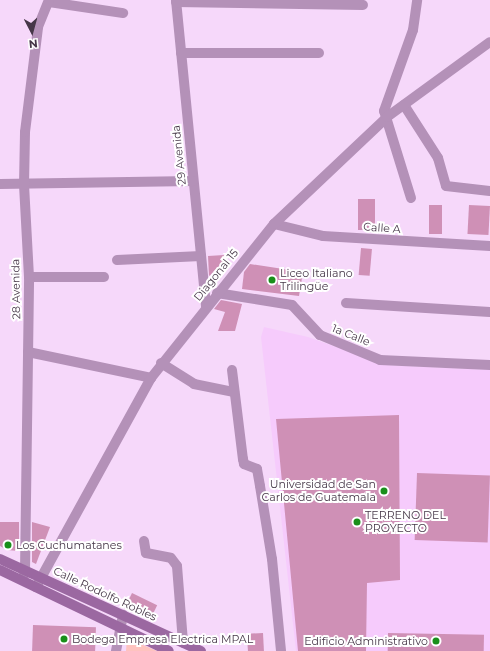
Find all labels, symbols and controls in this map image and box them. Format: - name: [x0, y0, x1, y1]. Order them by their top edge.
- north arrow: [12, 12, 52, 52]
- text: N: [28, 37, 38, 51]
- street label: 29 Avenida: [169, 124, 189, 186]
- street label: Calle A: [363, 220, 401, 236]
- street label: Diagonal 15: [191, 246, 241, 304]
- street label: 28 Avenida: [9, 259, 23, 319]
- place label: Liceo Italiano Trilingüe: [280, 267, 353, 293]
- marker: Liceo Italiano Trilingüe: [267, 275, 277, 285]
- street label: 1a Calle: [330, 321, 372, 349]
- place label: Universidad de San Carlos de Guatemala: [261, 478, 376, 504]
- marker: Universidad de San Carlos de Guatemala: [379, 486, 389, 496]
- place label: TERRENO DEL PROYECTO: [365, 509, 446, 535]
- marker: TERRENO DEL PROYECTO: [352, 517, 362, 527]
- place label: Los Cuchumatanes: [16, 538, 122, 552]
- marker: Los Cuchumatanes: [3, 540, 13, 550]
- street label: Calle Rodolfo Robles: [51, 564, 159, 624]
- place label: Bodega Empresa Electrica MPAL: [72, 632, 253, 646]
- marker: Bodega Empresa Electrica MPAL: [59, 634, 69, 644]
- place label: Edificio Administrativo: [304, 634, 428, 648]
- marker: Edificio Administrativo: [431, 636, 441, 646]

